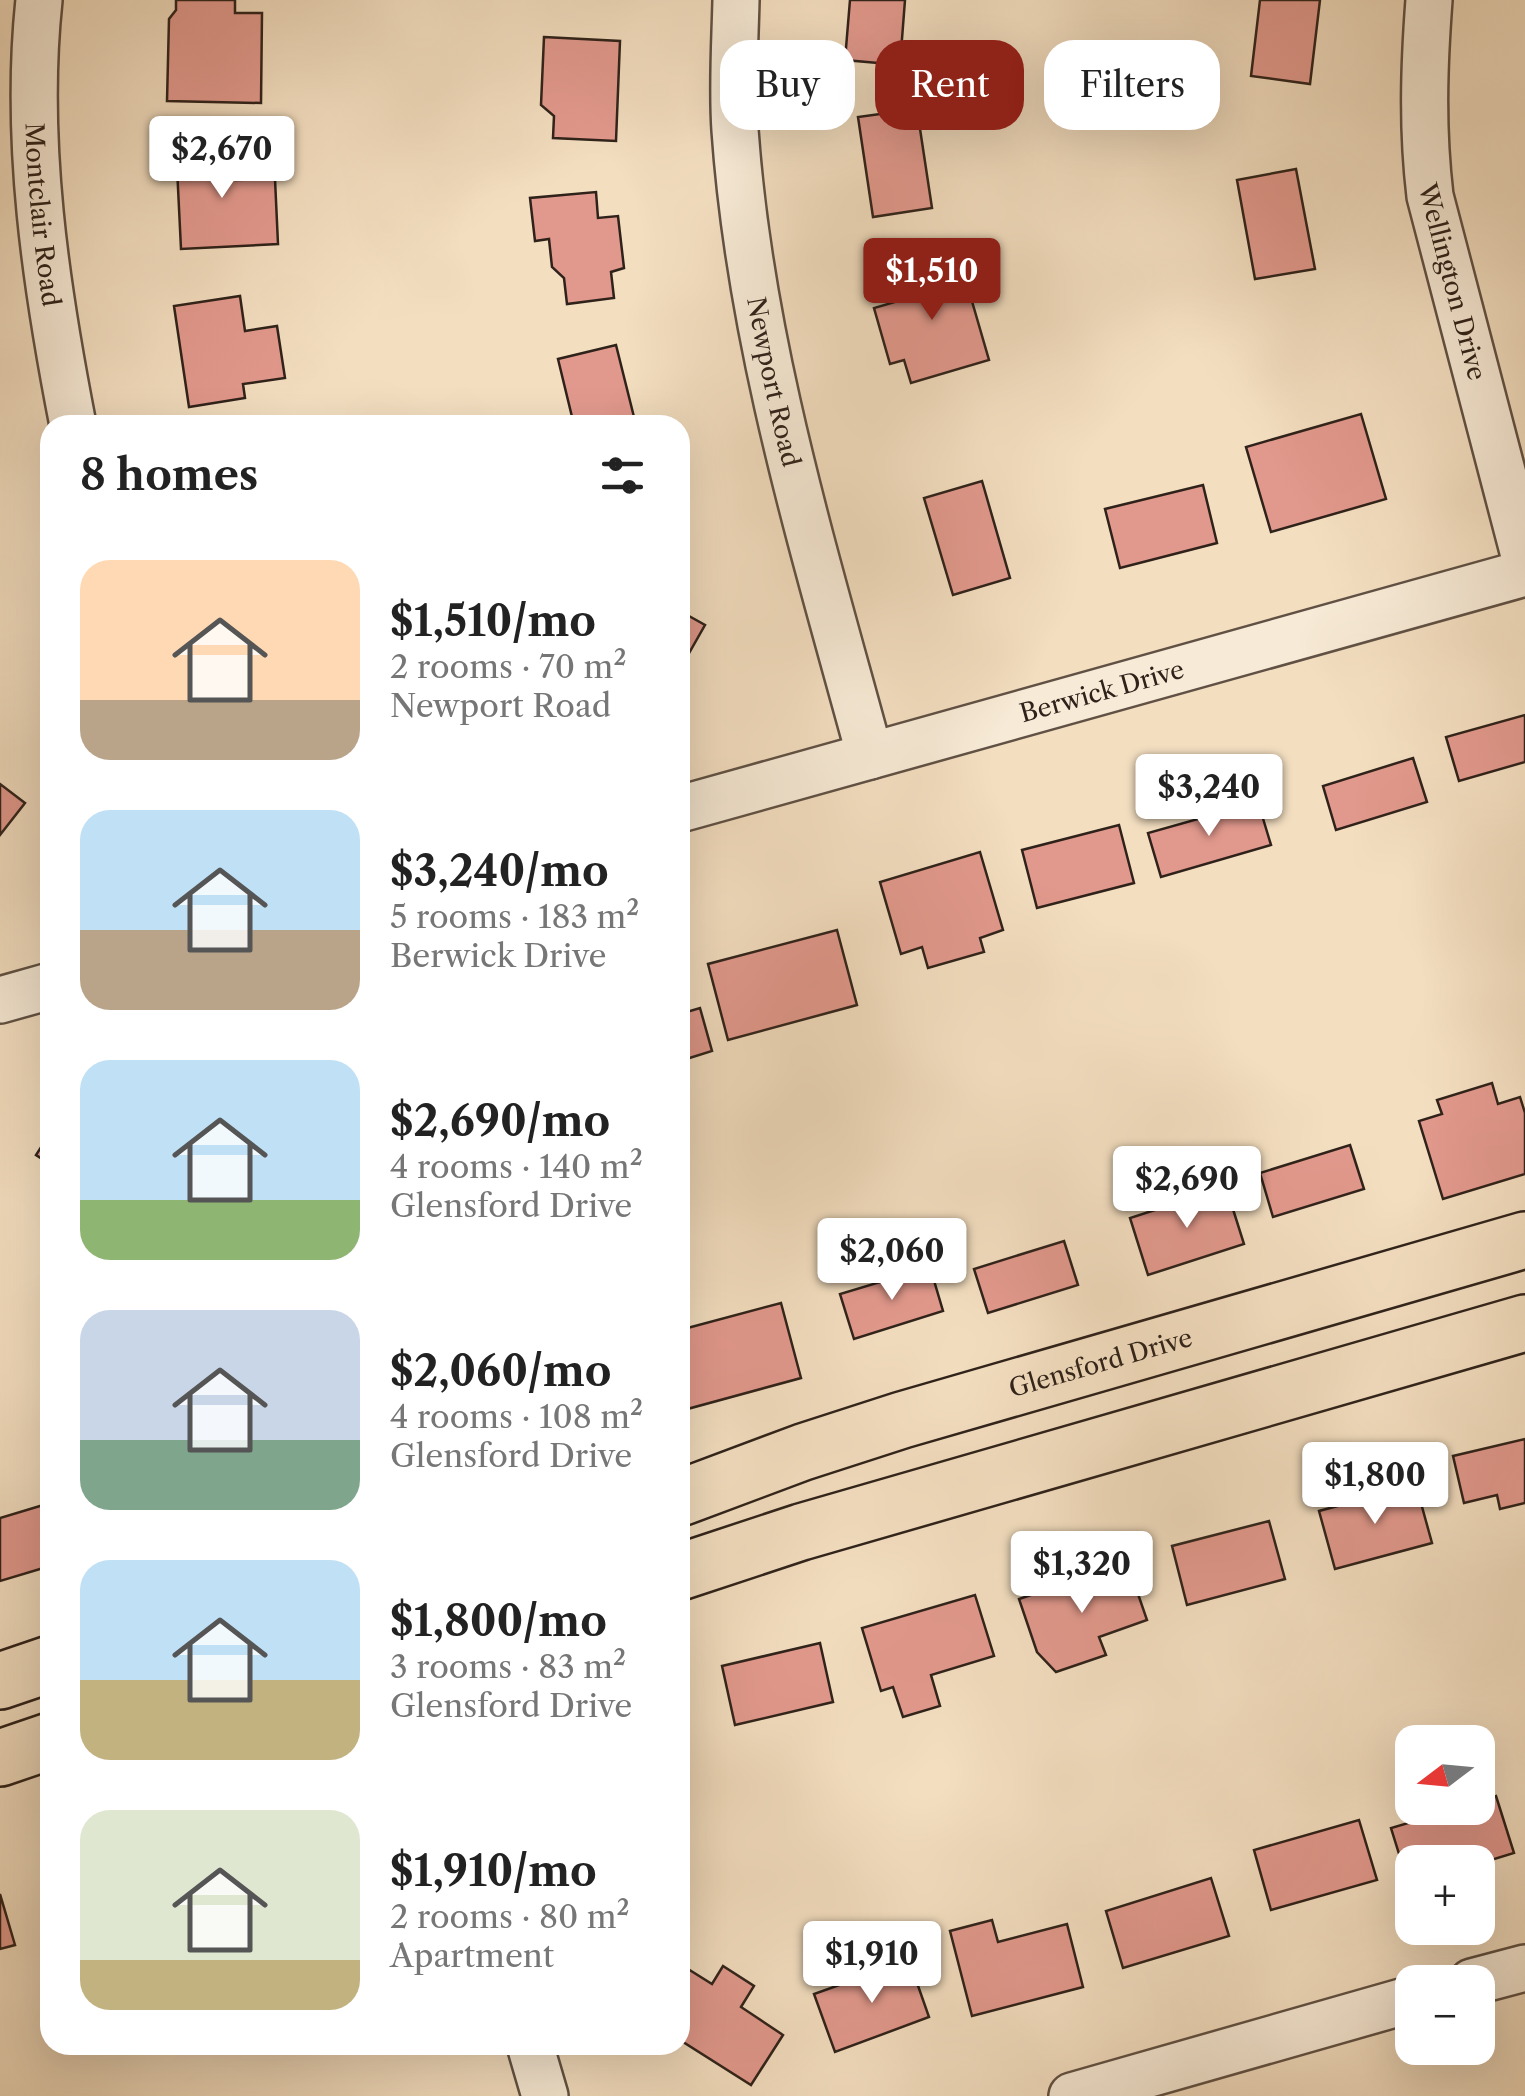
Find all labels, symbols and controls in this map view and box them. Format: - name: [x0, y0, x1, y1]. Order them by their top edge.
- chip: Buy: [720, 40, 855, 130]
- chip: Rent: [875, 40, 1024, 130]
- chip: Filters: [1044, 40, 1220, 130]
- pin: $2,670: [141, 116, 303, 201]
- street label: Montclair Road: [18, 122, 67, 309]
- text: $2,670: [171, 129, 273, 168]
- street label: Wellington Drive: [1411, 179, 1493, 384]
- pin: $1,510: [851, 238, 1013, 323]
- text: $1,510: [885, 251, 979, 290]
- street label: Newport Road: [740, 294, 807, 470]
- icon: filters: [595, 448, 650, 503]
- text: 8 homes: [80, 449, 258, 501]
- text: $1,510/mo: [390, 595, 596, 647]
- icon: home: [160, 600, 280, 720]
- text: 2 rooms · 70 m²: [390, 647, 626, 686]
- street label: Berwick Drive: [1016, 654, 1188, 729]
- text: Newport Road: [390, 686, 611, 725]
- pin: $3,240: [1128, 754, 1290, 839]
- text: $3,240: [1158, 767, 1261, 806]
- text: $3,240/mo: [390, 845, 609, 897]
- icon: home: [160, 850, 280, 970]
- text: 5 rooms · 183 m²: [390, 897, 639, 936]
- text: Berwick Drive: [390, 936, 606, 975]
- text: $2,690/mo: [390, 1095, 610, 1147]
- icon: home: [160, 1100, 280, 1220]
- pin: $2,690: [1106, 1146, 1268, 1231]
- text: 4 rooms · 140 m²: [390, 1147, 643, 1186]
- text: $2,690: [1135, 1159, 1239, 1198]
- text: Glensford Drive: [390, 1186, 632, 1225]
- pin: $2,060: [811, 1218, 973, 1303]
- text: $2,060: [839, 1231, 945, 1270]
- street label: Glensford Drive: [1005, 1322, 1196, 1404]
- text: $2,060/mo: [390, 1345, 612, 1397]
- icon: home: [160, 1350, 280, 1470]
- text: 4 rooms · 108 m²: [390, 1397, 643, 1436]
- text: Glensford Drive: [390, 1436, 632, 1475]
- pin: $1,800: [1294, 1442, 1456, 1527]
- text: $1,800: [1324, 1455, 1426, 1494]
- pin: $1,320: [1001, 1531, 1163, 1616]
- text: $1,320: [1033, 1544, 1131, 1583]
- text: $1,800/mo: [390, 1595, 607, 1647]
- icon: home: [160, 1600, 280, 1720]
- text: 3 rooms · 83 m²: [390, 1647, 626, 1686]
- text: Glensford Drive: [390, 1686, 632, 1725]
- north arrow: [1395, 1725, 1495, 1825]
- map controls: [1395, 1725, 1495, 2065]
- text: $1,910/mo: [390, 1845, 597, 1897]
- button: +: [1395, 1845, 1495, 1945]
- icon: home: [160, 1850, 280, 1970]
- text: 2 rooms · 80 m²: [390, 1897, 630, 1936]
- pin: $1,910: [791, 1921, 953, 2006]
- text: $1,910: [825, 1934, 919, 1973]
- text: Apartment: [390, 1936, 554, 1975]
- button: −: [1395, 1965, 1495, 2065]

